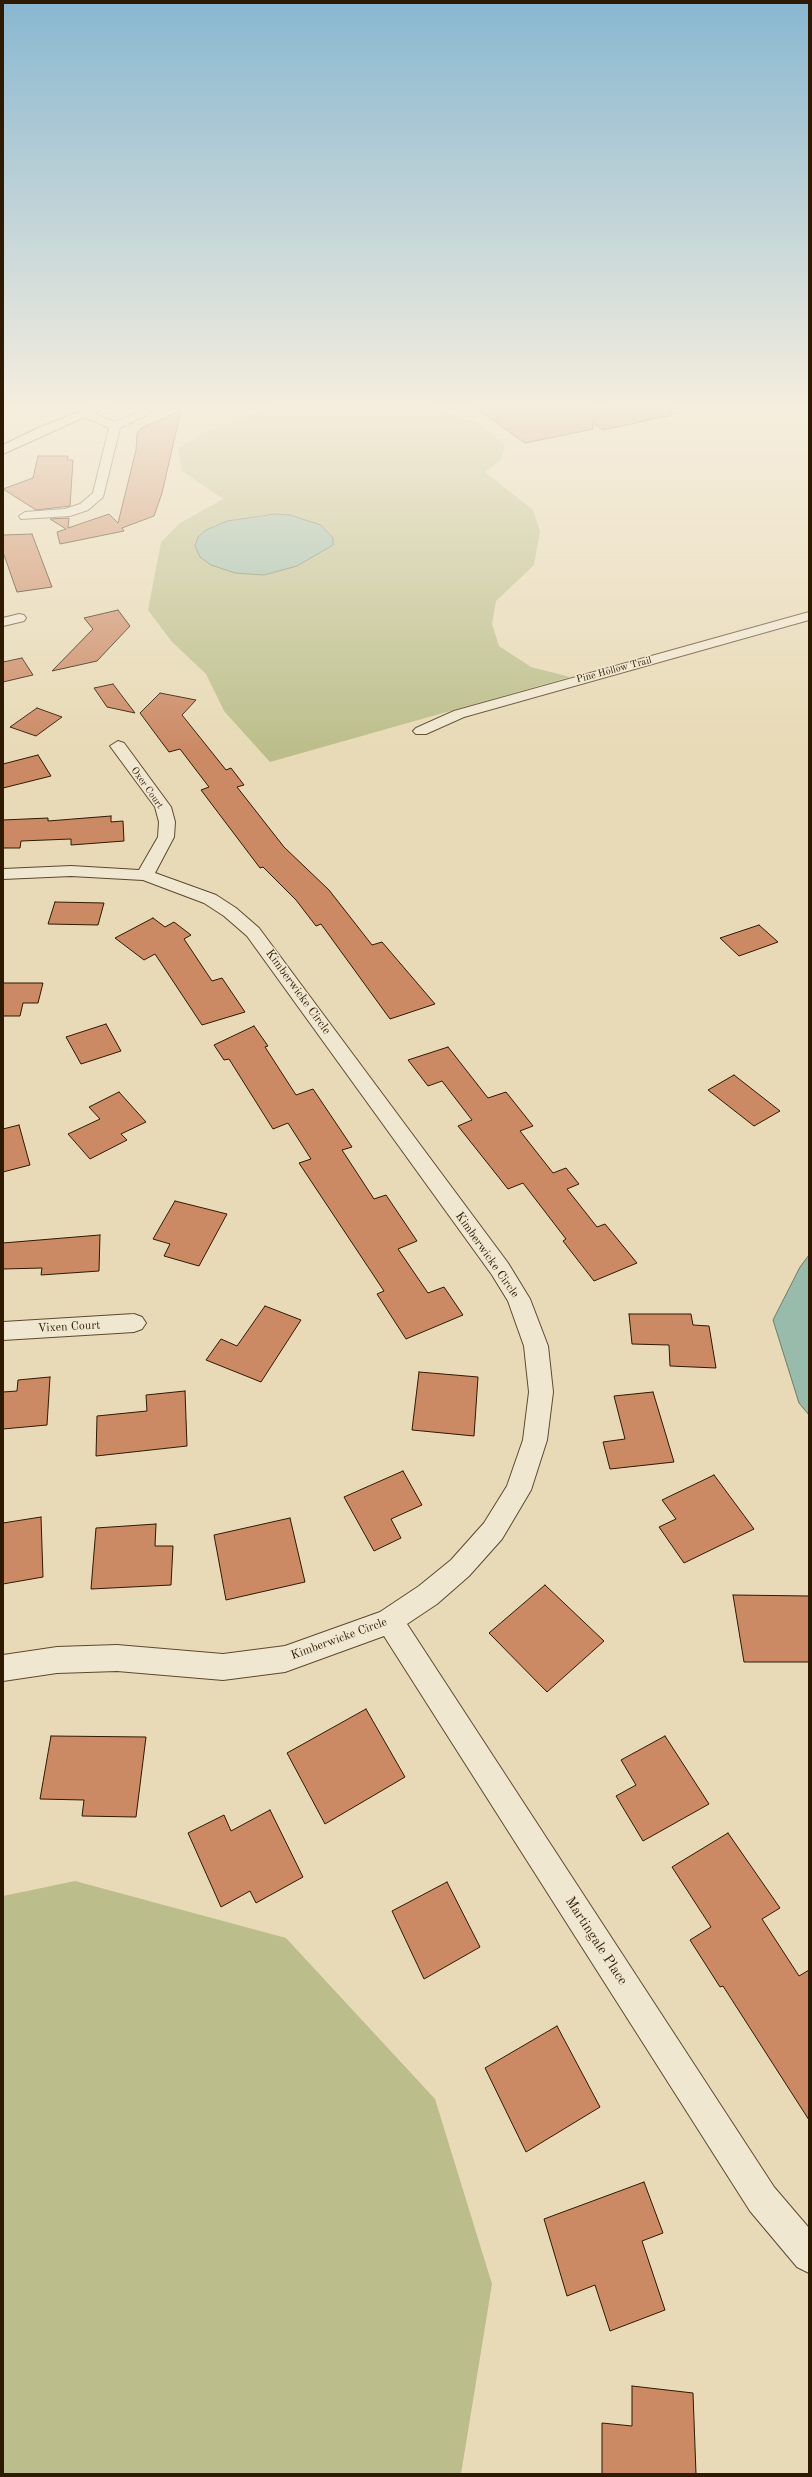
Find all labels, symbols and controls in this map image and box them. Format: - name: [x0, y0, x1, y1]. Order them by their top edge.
- street label: Pine Hollow Trail: [575, 654, 653, 686]
- street label: Oxer Court: [128, 765, 166, 811]
- street label: Kimberwicke Circle: [262, 947, 334, 1037]
- street label: Kimberwicke Circle: [452, 1209, 522, 1301]
- street label: Vixen Court: [37, 1318, 101, 1336]
- street label: Kimberwicke Circle: [289, 1615, 389, 1663]
- street label: Martingale Place: [561, 1894, 631, 1988]

